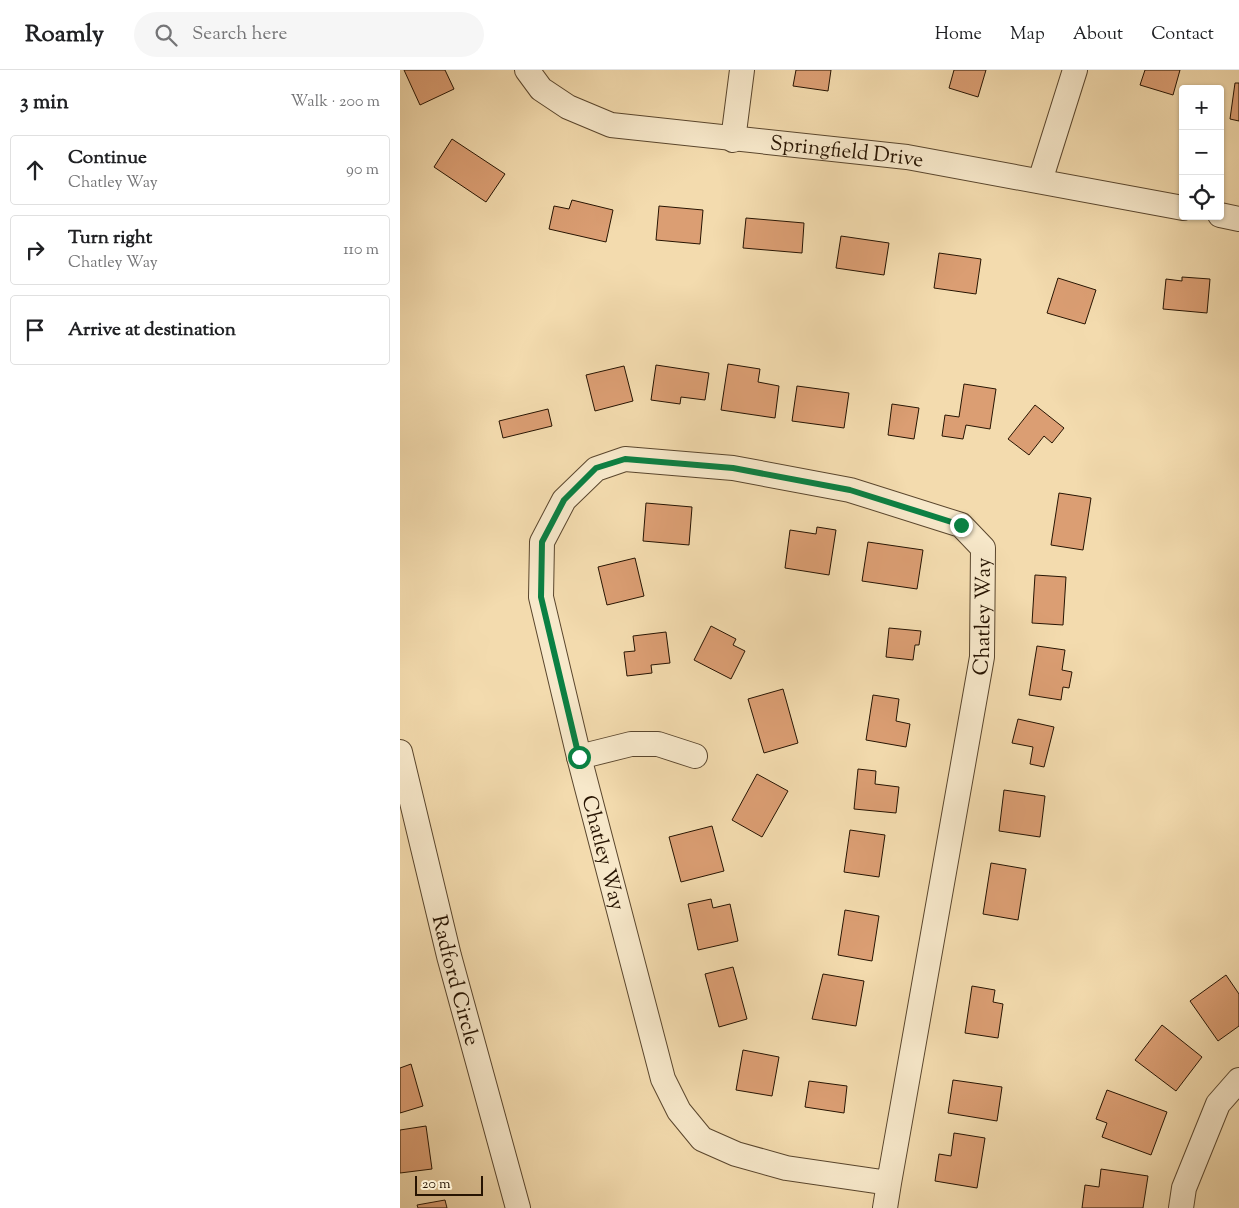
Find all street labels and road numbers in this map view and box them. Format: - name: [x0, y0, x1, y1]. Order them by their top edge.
- street label: Springfield Drive: [769, 129, 926, 177]
- street label: Chatley Way: [966, 557, 1000, 678]
- street label: Chatley Way: [573, 792, 632, 914]
- street label: Radford Circle: [423, 912, 486, 1049]

